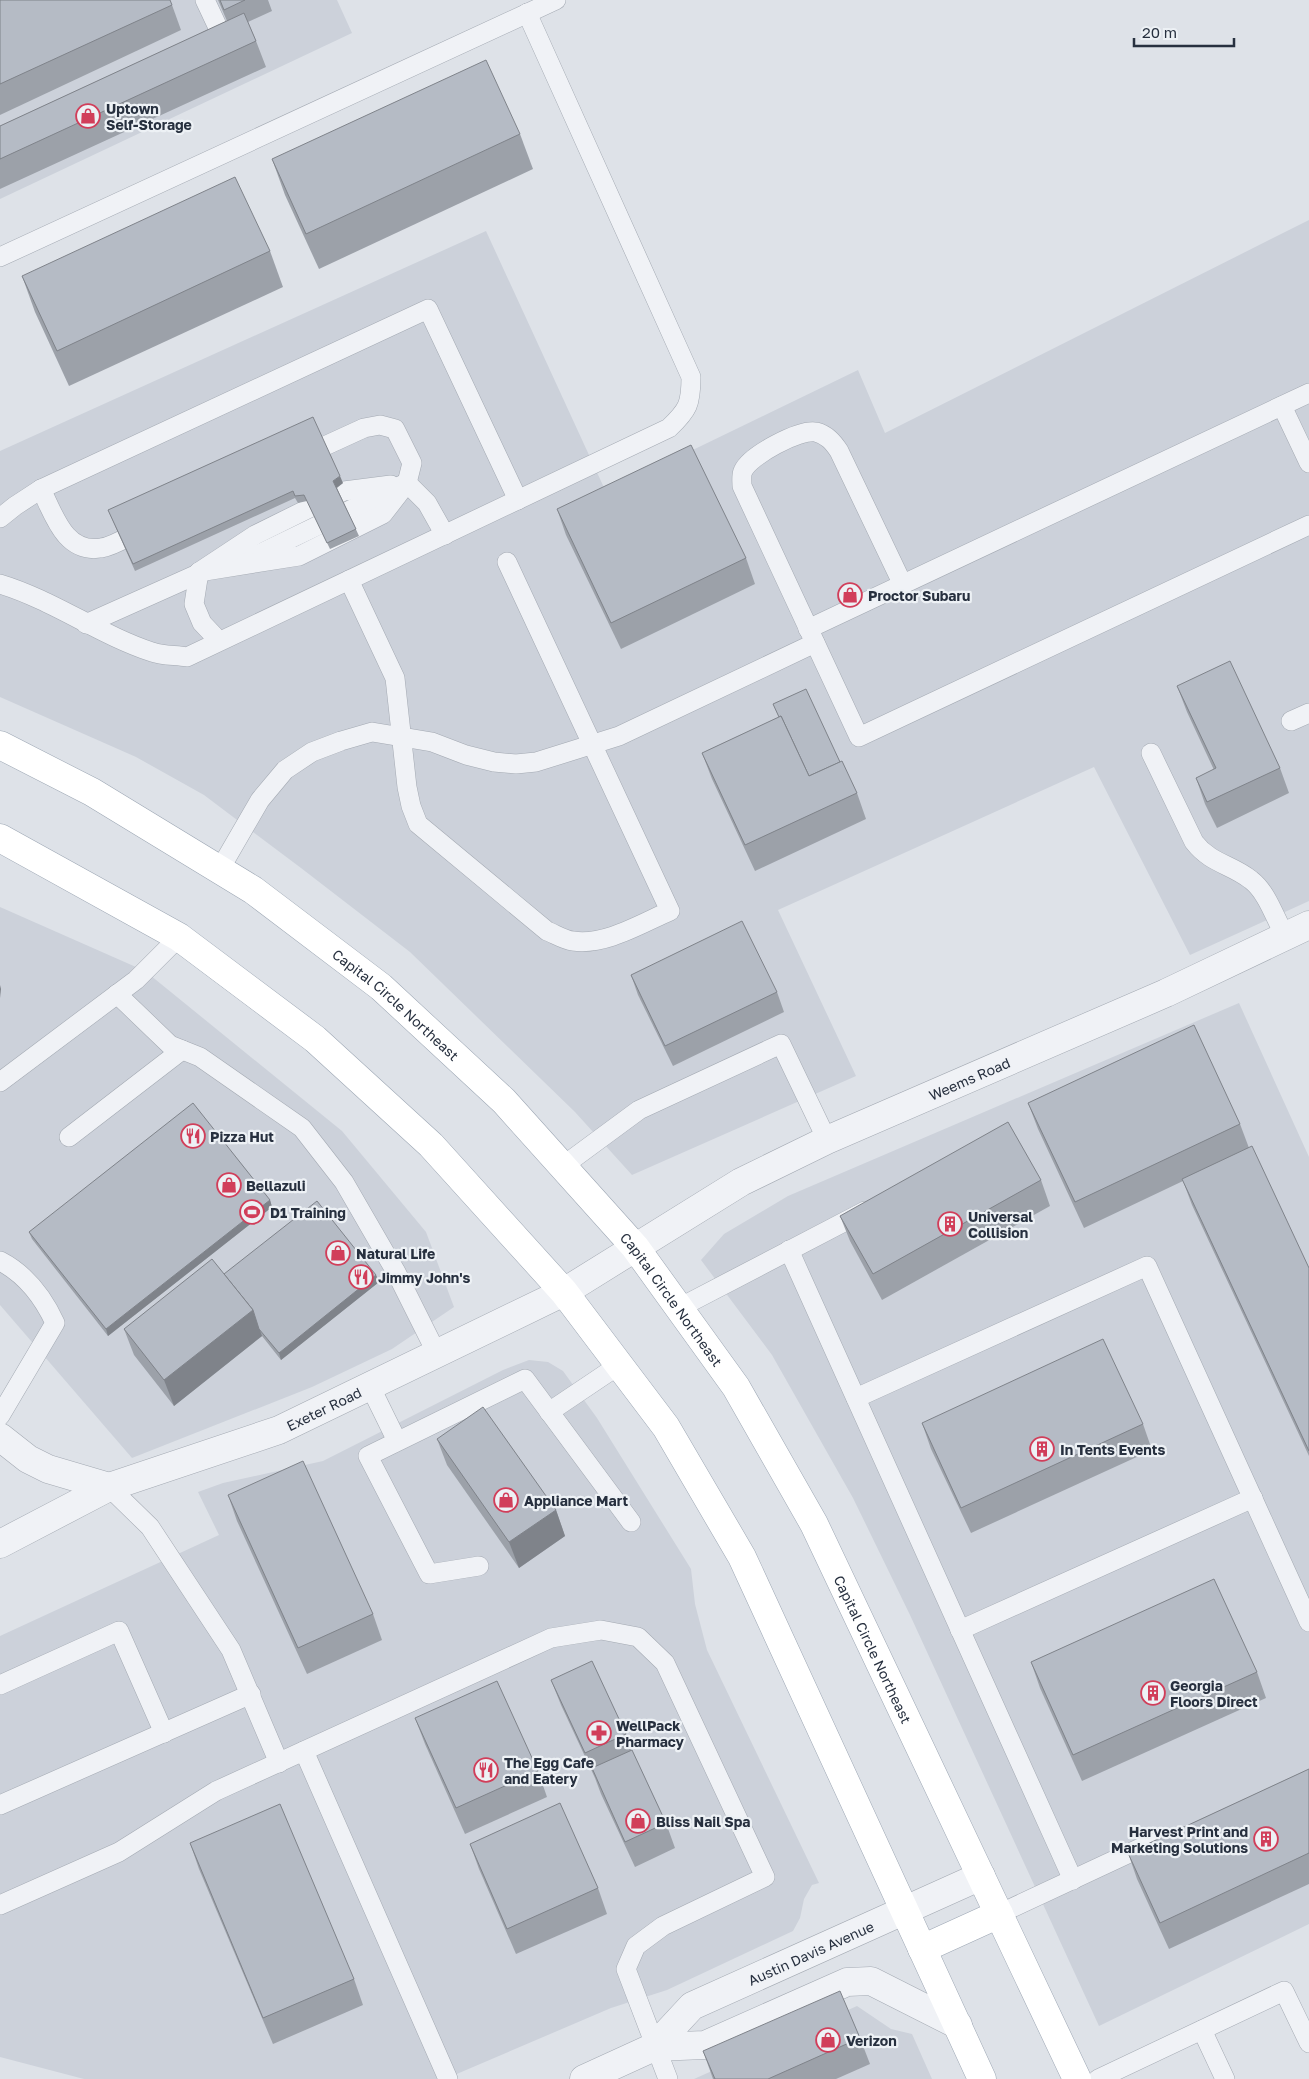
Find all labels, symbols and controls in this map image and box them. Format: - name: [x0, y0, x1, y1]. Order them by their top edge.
- scale bar: [1134, 15, 1234, 47]
- text: 20 m: [1142, 23, 1177, 41]
- place label: Uptown Self-Storage: [106, 100, 192, 133]
- shop icon: Uptown Self-Storage: [75, 103, 101, 129]
- shop icon: Proctor Subaru: [837, 582, 863, 608]
- place label: Proctor Subaru: [868, 587, 970, 604]
- street label: Capital Circle Northeast: [329, 945, 463, 1064]
- street label: Weems Road: [926, 1053, 1012, 1103]
- restaurant icon: Pizza Hut: [180, 1123, 206, 1149]
- place label: Pizza Hut: [210, 1128, 274, 1145]
- shop icon: Bellazuli: [216, 1172, 242, 1198]
- place label: Bellazuli: [246, 1177, 306, 1194]
- sports icon: D1 Training: [239, 1199, 265, 1225]
- place label: D1 Training: [270, 1204, 346, 1221]
- place label: Universal Collision: [968, 1208, 1033, 1241]
- building icon: Universal Collision: [937, 1211, 963, 1237]
- street label: Capital Circle Northeast: [617, 1229, 726, 1369]
- shop icon: Natural Life: [325, 1240, 351, 1266]
- place label: Natural Life: [356, 1245, 435, 1262]
- restaurant icon: Jimmy John's: [348, 1264, 374, 1290]
- place label: Jimmy John's: [378, 1269, 471, 1286]
- street label: Exeter Road: [284, 1383, 364, 1434]
- building icon: In Tents Events: [1029, 1436, 1055, 1462]
- place label: In Tents Events: [1060, 1441, 1165, 1458]
- shop icon: Appliance Mart: [493, 1487, 519, 1513]
- place label: Appliance Mart: [524, 1492, 628, 1509]
- street label: Capital Circle Northeast: [831, 1572, 916, 1726]
- place label: Georgia Floors Direct: [1170, 1677, 1258, 1710]
- building icon: Georgia Floors Direct: [1140, 1680, 1166, 1706]
- place label: WellPack Pharmacy: [616, 1717, 685, 1750]
- pharmacy icon: WellPack Pharmacy: [586, 1720, 612, 1746]
- place label: The Egg Cafe and Eatery: [504, 1754, 594, 1787]
- restaurant icon: The Egg Cafe and Eatery: [473, 1757, 499, 1783]
- shop icon: Bliss Nail Spa: [625, 1808, 651, 1834]
- place label: Bliss Nail Spa: [656, 1813, 750, 1830]
- place label: Harvest Print and Marketing Solutions: [1111, 1823, 1248, 1856]
- building icon: Harvest Print and Marketing Solutions: [1253, 1826, 1279, 1852]
- street label: Austin Davis Avenue: [745, 1917, 876, 1988]
- shop icon: Verizon: [815, 2027, 841, 2053]
- place label: Verizon: [846, 2032, 897, 2049]

